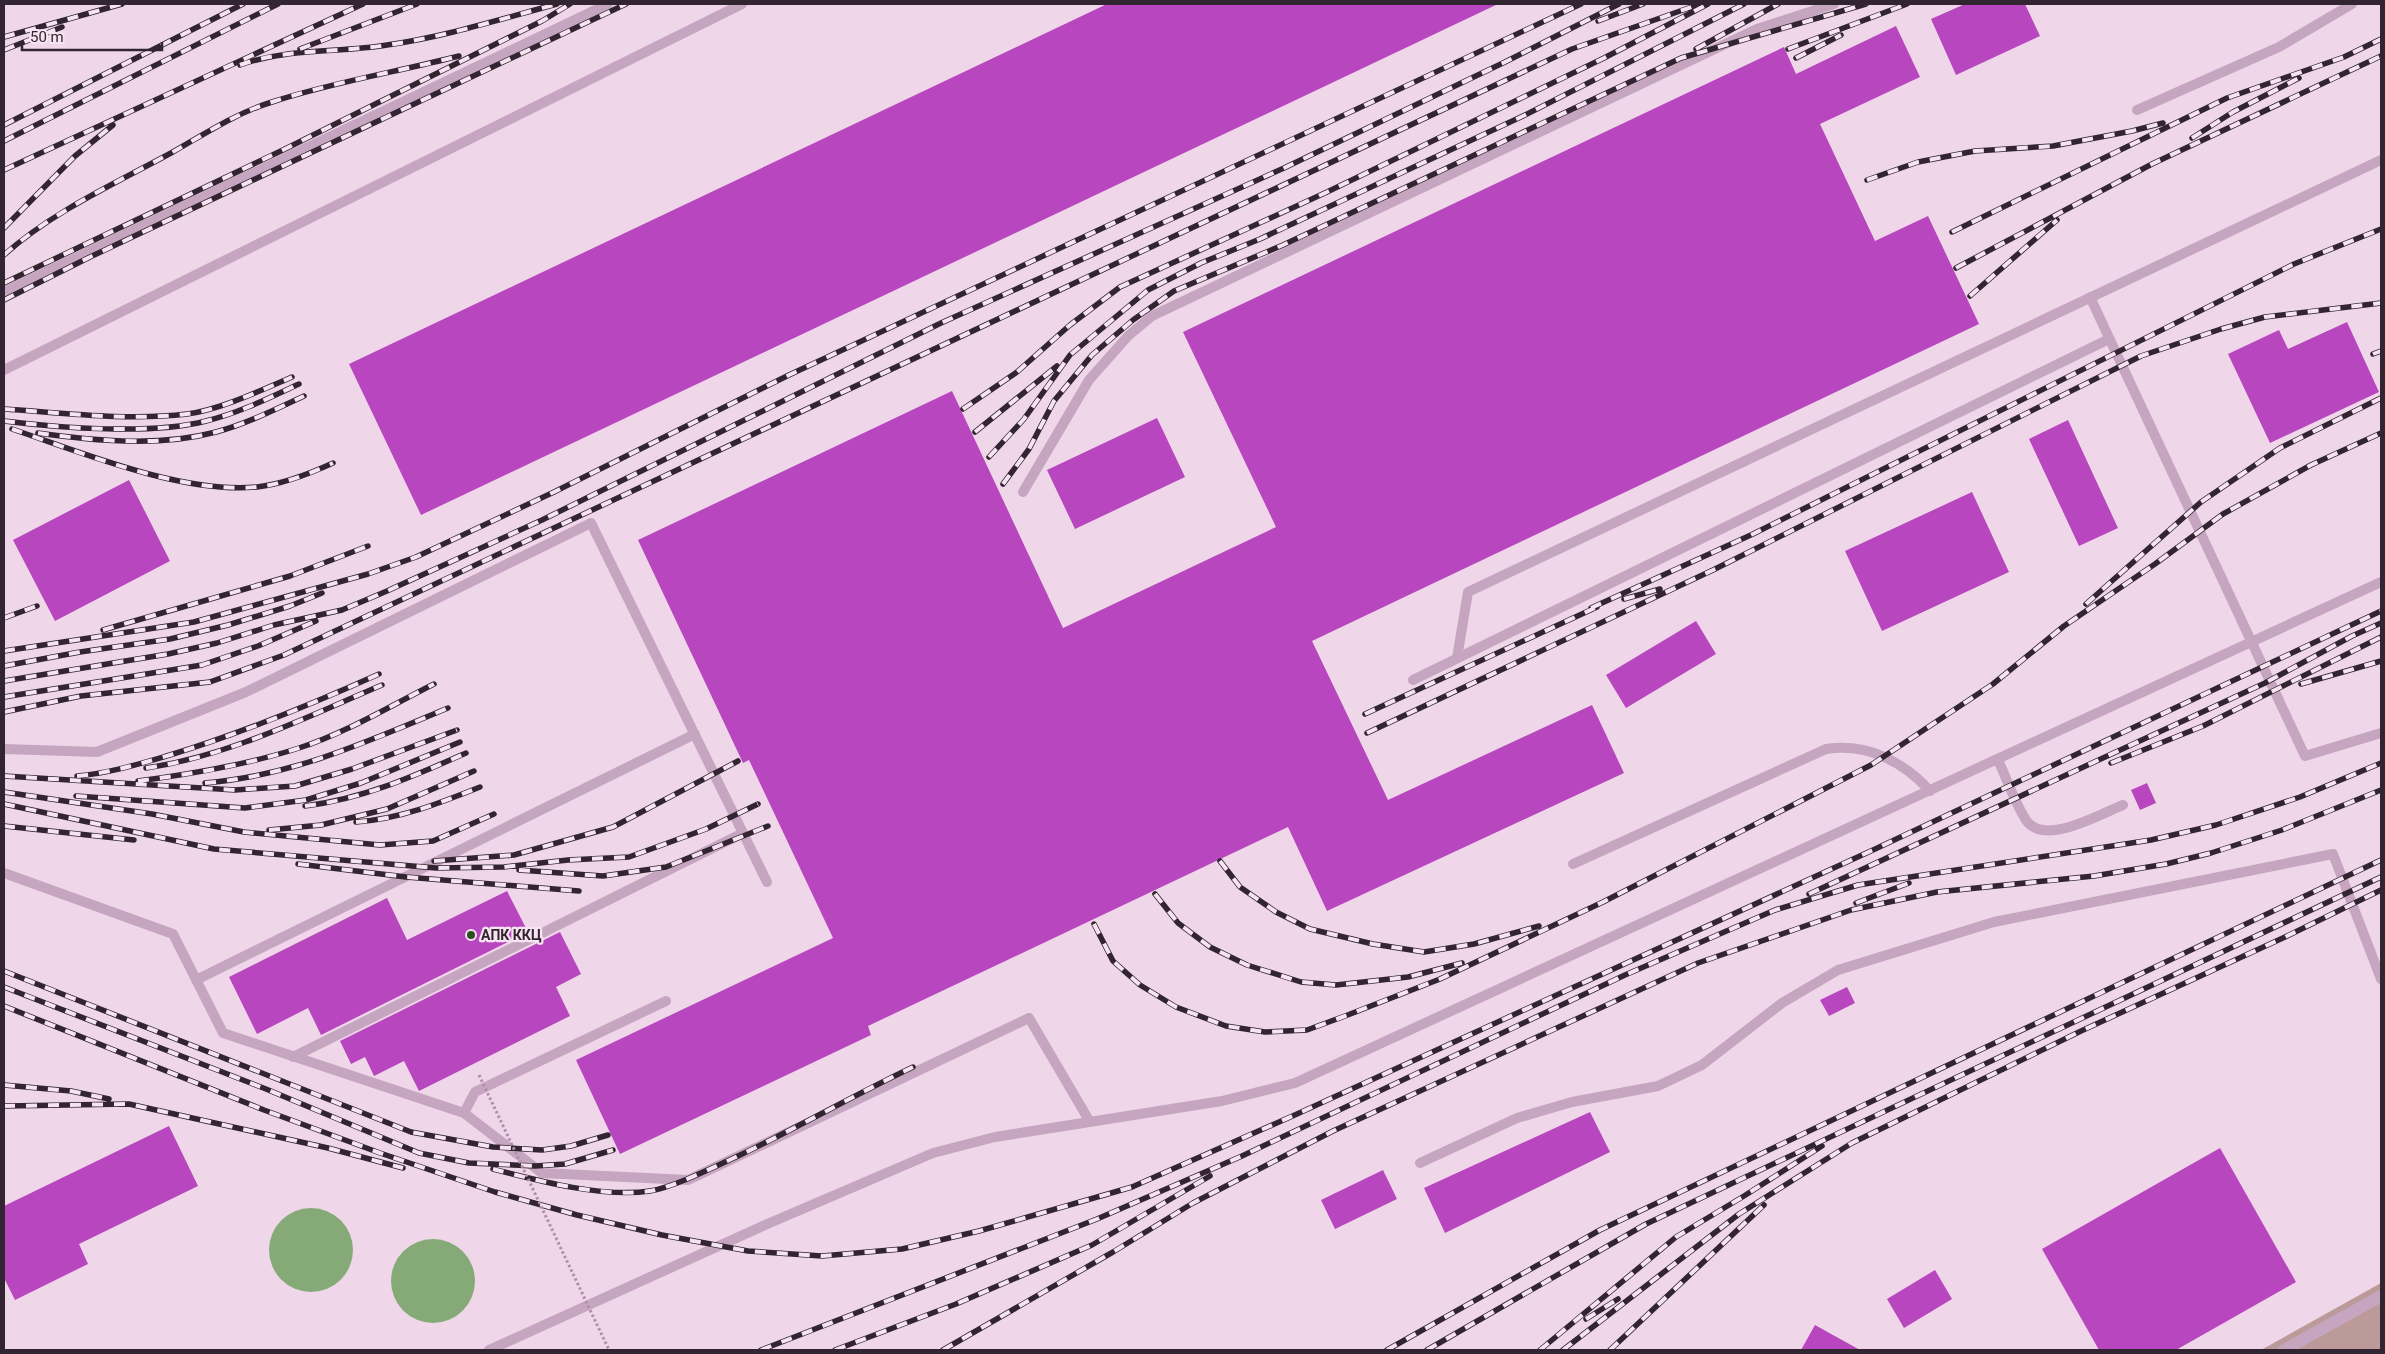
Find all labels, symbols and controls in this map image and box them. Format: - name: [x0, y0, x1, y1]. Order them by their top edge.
- scale bar: [22, 20, 162, 52]
- text: 50 m: [30, 28, 64, 46]
- place label: АПК ККЦ: [481, 927, 542, 943]
- marker: АПК ККЦ: [465, 929, 477, 941]

